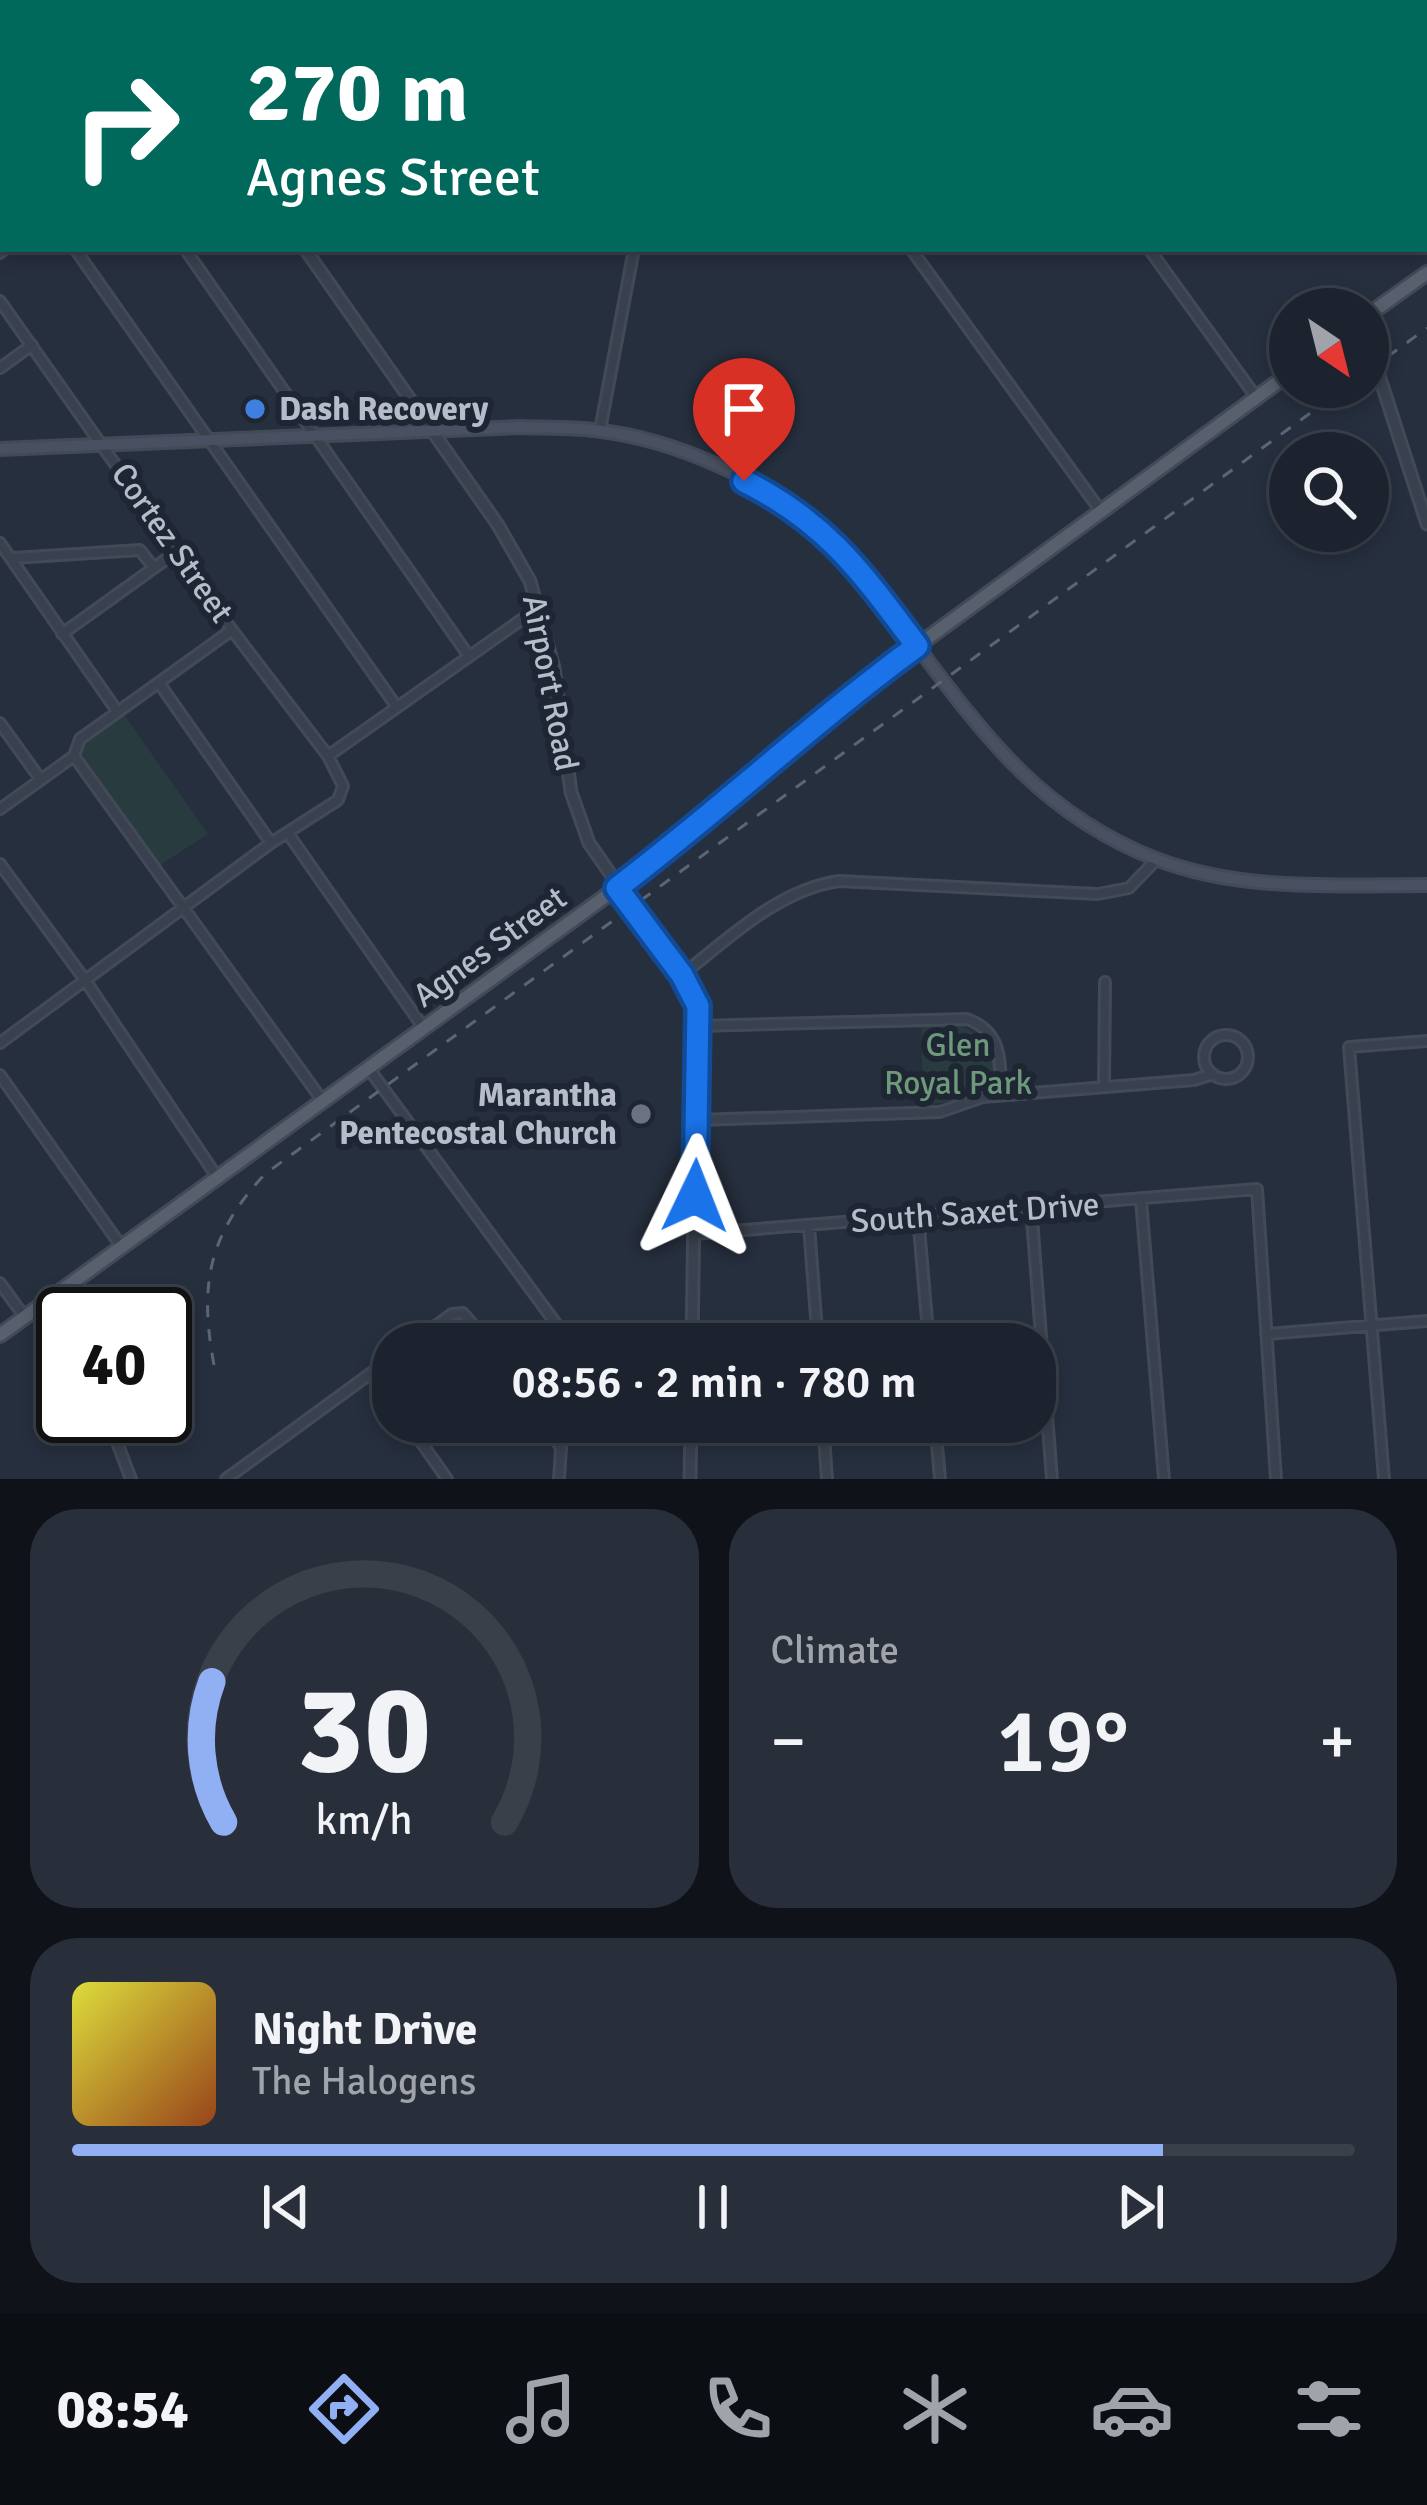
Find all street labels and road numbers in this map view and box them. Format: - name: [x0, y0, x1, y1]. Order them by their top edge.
- street label: Cortez Street: [102, 455, 242, 631]
- street label: Airport Road: [513, 592, 587, 774]
- street label: Agnes Street: [405, 878, 575, 1016]
- street label: South Saxet Drive: [849, 1184, 1101, 1242]

